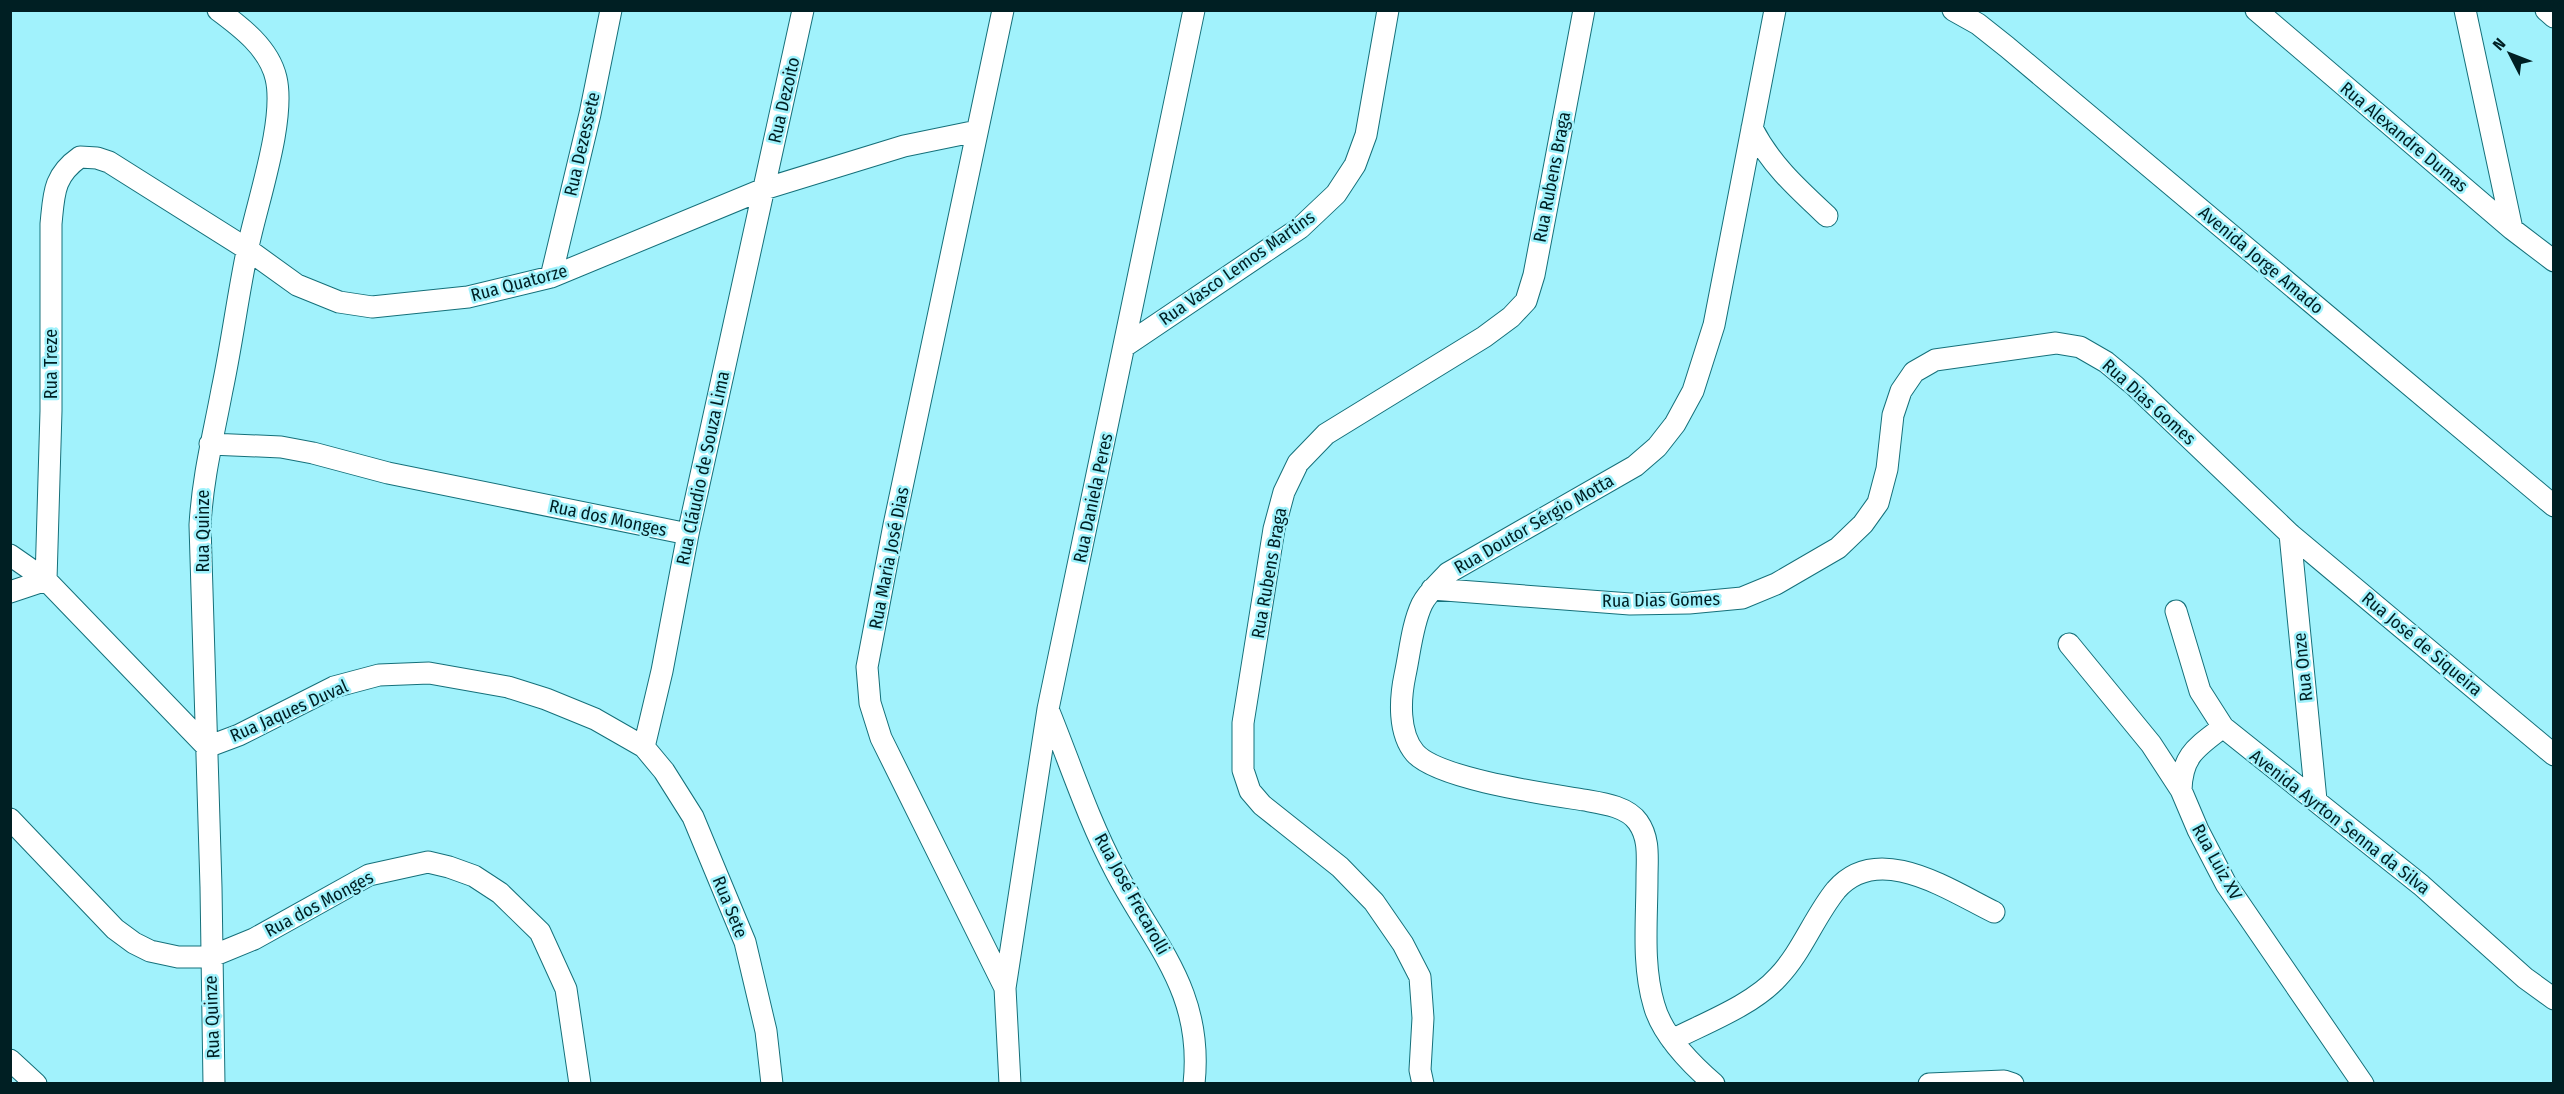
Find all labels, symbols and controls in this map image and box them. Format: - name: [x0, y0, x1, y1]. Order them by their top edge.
- north arrow: [2480, 24, 2540, 84]
- text: N: [2489, 34, 2509, 54]
- street label: Rua Dezoito: [763, 55, 805, 145]
- street label: Rua Alexandre Dumas: [2336, 77, 2472, 197]
- street label: Rua Dezessete: [559, 90, 605, 198]
- street label: Rua Rubens Braga: [1529, 110, 1575, 244]
- street label: Avenida Jorge Amado: [2194, 201, 2328, 319]
- street label: Rua Vasco Lemos Martins: [1155, 206, 1319, 330]
- street label: Rua Quatorze: [468, 260, 570, 306]
- street label: Rua Treze: [40, 329, 62, 399]
- street label: Rua Dias Gomes: [2098, 354, 2200, 450]
- street label: Rua Cláudio de Souza Lima: [672, 369, 734, 567]
- street label: Rua Daniela Peres: [1069, 431, 1118, 565]
- street label: Rua Doutor Sérgio Motta: [1450, 469, 1618, 579]
- street label: Rua Maria José Dias: [864, 485, 914, 631]
- street label: Rua Quinze: [192, 489, 214, 572]
- street label: Rua dos Monges: [547, 495, 669, 541]
- street label: Rua Rubens Braga: [1247, 506, 1291, 640]
- street label: Rua José de Siqueira: [2357, 587, 2487, 701]
- street label: Rua Dias Gomes: [1602, 588, 1721, 612]
- street label: Rua Onze: [2288, 631, 2318, 702]
- street label: Rua Jaques Duval: [227, 675, 352, 747]
- street label: Avenida Ayrton Senna da Silva: [2245, 745, 2435, 899]
- street label: Rua Luiz XV: [2187, 820, 2247, 904]
- street label: Rua José Frecarolli: [1090, 830, 1174, 958]
- street label: Rua dos Monges: [261, 866, 377, 942]
- street label: Rua Sete: [708, 873, 752, 941]
- street label: Rua Quinze: [200, 975, 224, 1059]

